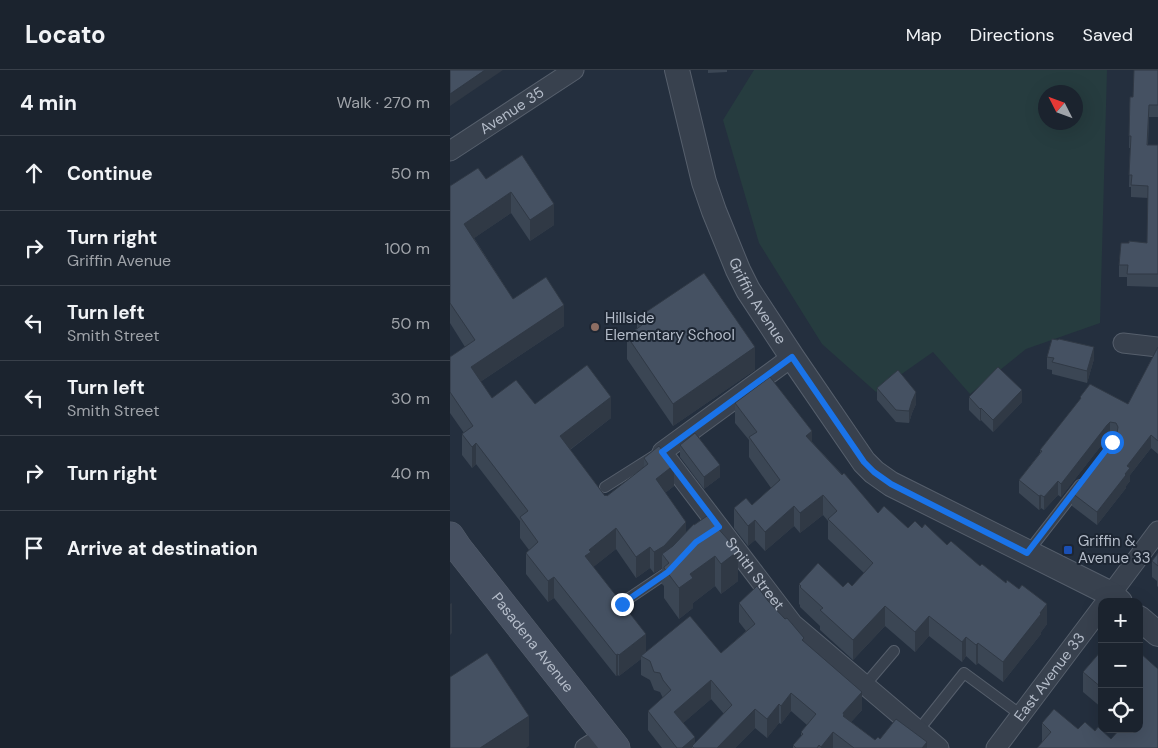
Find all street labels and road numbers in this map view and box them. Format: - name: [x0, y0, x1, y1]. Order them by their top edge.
- street label: Avenue 35: [476, 82, 548, 139]
- street label: Griffin Avenue: [724, 255, 791, 348]
- street label: Smith Street: [720, 533, 789, 614]
- street label: Pasadena Avenue: [487, 589, 578, 697]
- street label: East Avenue 33: [1009, 628, 1089, 725]

